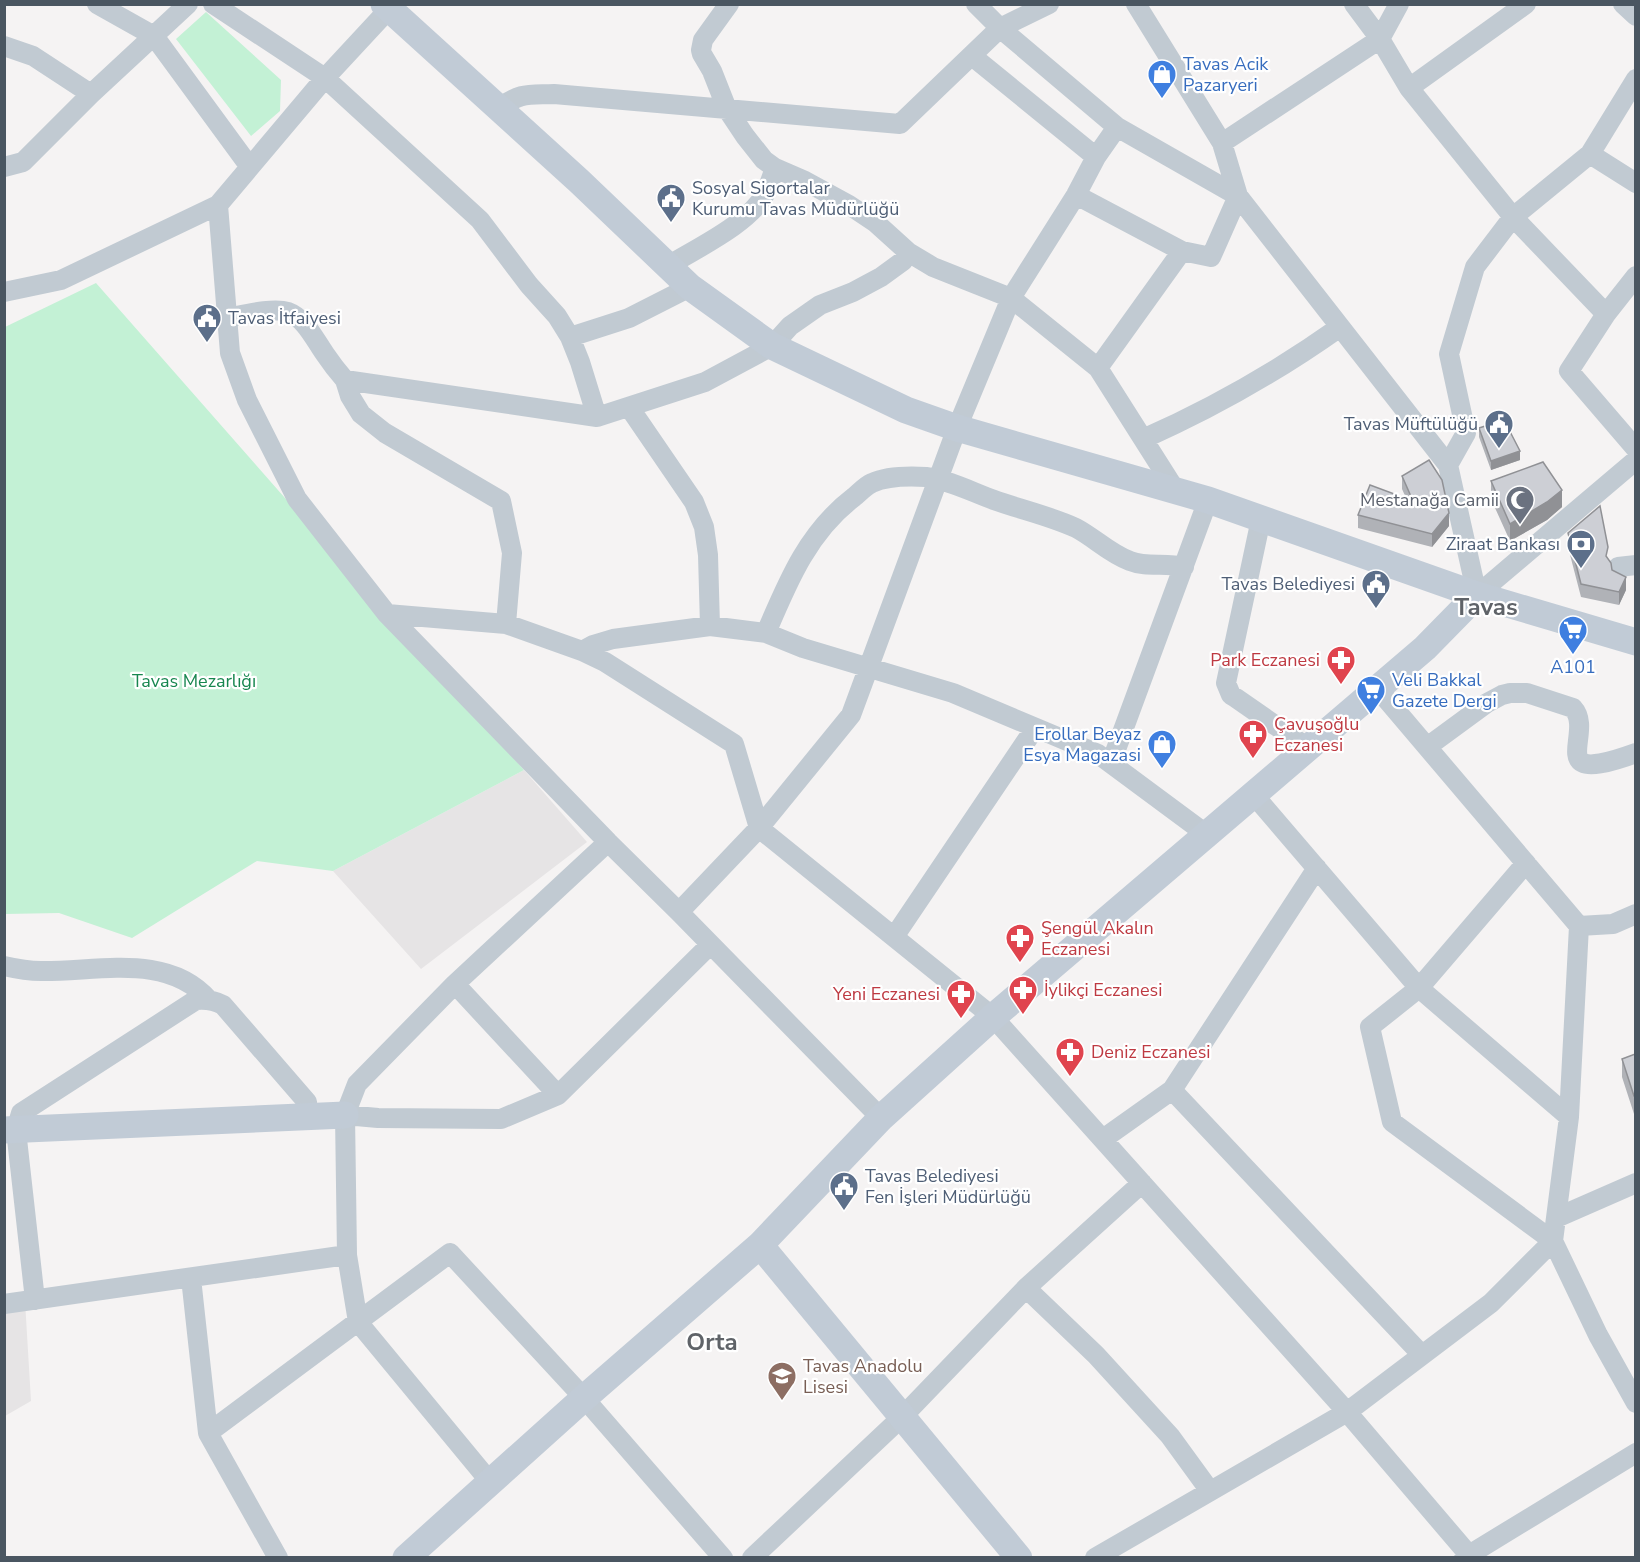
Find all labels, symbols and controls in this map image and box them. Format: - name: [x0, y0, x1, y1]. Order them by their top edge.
- place label: Tavas Acik Pazaryeri: [1183, 52, 1269, 97]
- shop icon: Tavas Acik Pazaryeri: [1146, 58, 1178, 100]
- place label: Sosyal Sigortalar Kurumu Tavas Müdürlüğü: [692, 176, 899, 221]
- public building icon: Sosyal Sigortalar Kurumu Tavas Müdürlüğü: [655, 182, 687, 224]
- public building icon: Tavas İtfaiyesi: [191, 302, 223, 344]
- place label: Tavas İtfaiyesi: [228, 306, 341, 330]
- public building icon: Tavas Müftülüğü: [1483, 408, 1515, 450]
- place label: Tavas Müftülüğü: [1344, 412, 1478, 436]
- mosque icon: Mestanağa Camii: [1504, 484, 1536, 526]
- place label: Mestanağa Camii: [1360, 488, 1499, 512]
- bank icon: Ziraat Bankası: [1565, 528, 1597, 570]
- place label: Ziraat Bankası: [1446, 532, 1560, 556]
- public building icon: Tavas Belediyesi: [1360, 568, 1392, 610]
- place label: Tavas Belediyesi: [1221, 572, 1355, 596]
- district label: Tavas: [1454, 591, 1518, 623]
- supermarket icon: A101: [1557, 614, 1589, 656]
- pharmacy icon: Park Eczanesi: [1325, 644, 1357, 686]
- place label: Park Eczanesi: [1210, 648, 1320, 672]
- place label: A101: [1550, 655, 1596, 679]
- place label: Veli Bakkal Gazete Dergi: [1391, 668, 1497, 713]
- park label: Tavas Mezarlığı: [132, 669, 256, 693]
- supermarket icon: Veli Bakkal Gazete Dergi: [1355, 674, 1387, 716]
- place label: Çavuşoğlu Eczanesi: [1274, 712, 1359, 757]
- pharmacy icon: Çavuşoğlu Eczanesi: [1237, 718, 1269, 760]
- place label: Erollar Beyaz Esya Magazasi: [1023, 722, 1141, 767]
- shop icon: Erollar Beyaz Esya Magazasi: [1146, 728, 1178, 770]
- place label: Şengül Akalın Eczanesi: [1041, 916, 1154, 961]
- pharmacy icon: Şengül Akalın Eczanesi: [1004, 922, 1036, 964]
- pharmacy icon: İylikçi Eczanesi: [1007, 974, 1039, 1016]
- pharmacy icon: Yeni Eczanesi: [945, 978, 977, 1020]
- place label: İylikçi Eczanesi: [1044, 978, 1162, 1002]
- place label: Yeni Eczanesi: [832, 982, 940, 1006]
- pharmacy icon: Deniz Eczanesi: [1054, 1036, 1086, 1078]
- place label: Deniz Eczanesi: [1091, 1040, 1210, 1064]
- place label: Tavas Belediyesi Fen İşleri Müdürlüğü: [865, 1164, 1031, 1209]
- public building icon: Tavas Belediyesi Fen İşleri Müdürlüğü: [828, 1170, 860, 1212]
- district label: Orta: [686, 1326, 738, 1358]
- place label: Tavas Anadolu Lisesi: [803, 1354, 923, 1399]
- school or university icon: Tavas Anadolu Lisesi: [766, 1360, 798, 1402]

